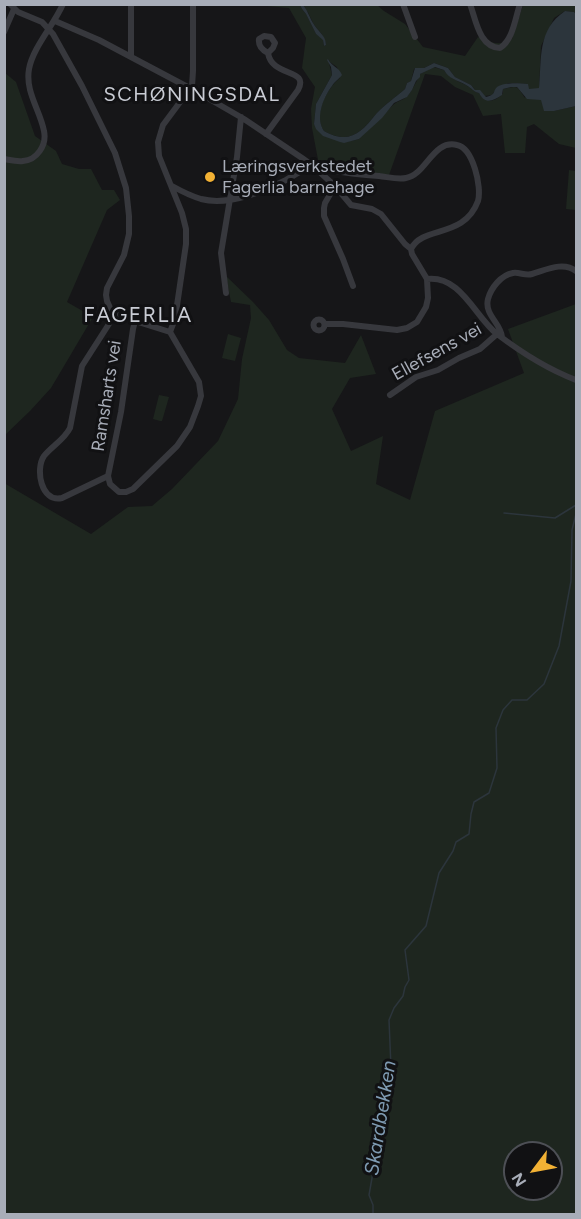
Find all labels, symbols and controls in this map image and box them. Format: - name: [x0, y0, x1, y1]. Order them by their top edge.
- district label: SCHØNINGSDAL: [104, 83, 280, 107]
- place label: Læringsverkstedet Fagerlia barnehage: [222, 156, 374, 198]
- marker: Læringsverkstedet Fagerlia barnehage: [203, 170, 217, 184]
- district label: FAGERLIA: [83, 303, 193, 329]
- street label: Ellefsens vei: [388, 318, 486, 386]
- street label: Ramsharts vei: [88, 339, 126, 453]
- water label: Skardbekken: [360, 1059, 402, 1177]
- north arrow: [503, 1141, 563, 1201]
- text: N: [508, 1169, 530, 1190]

